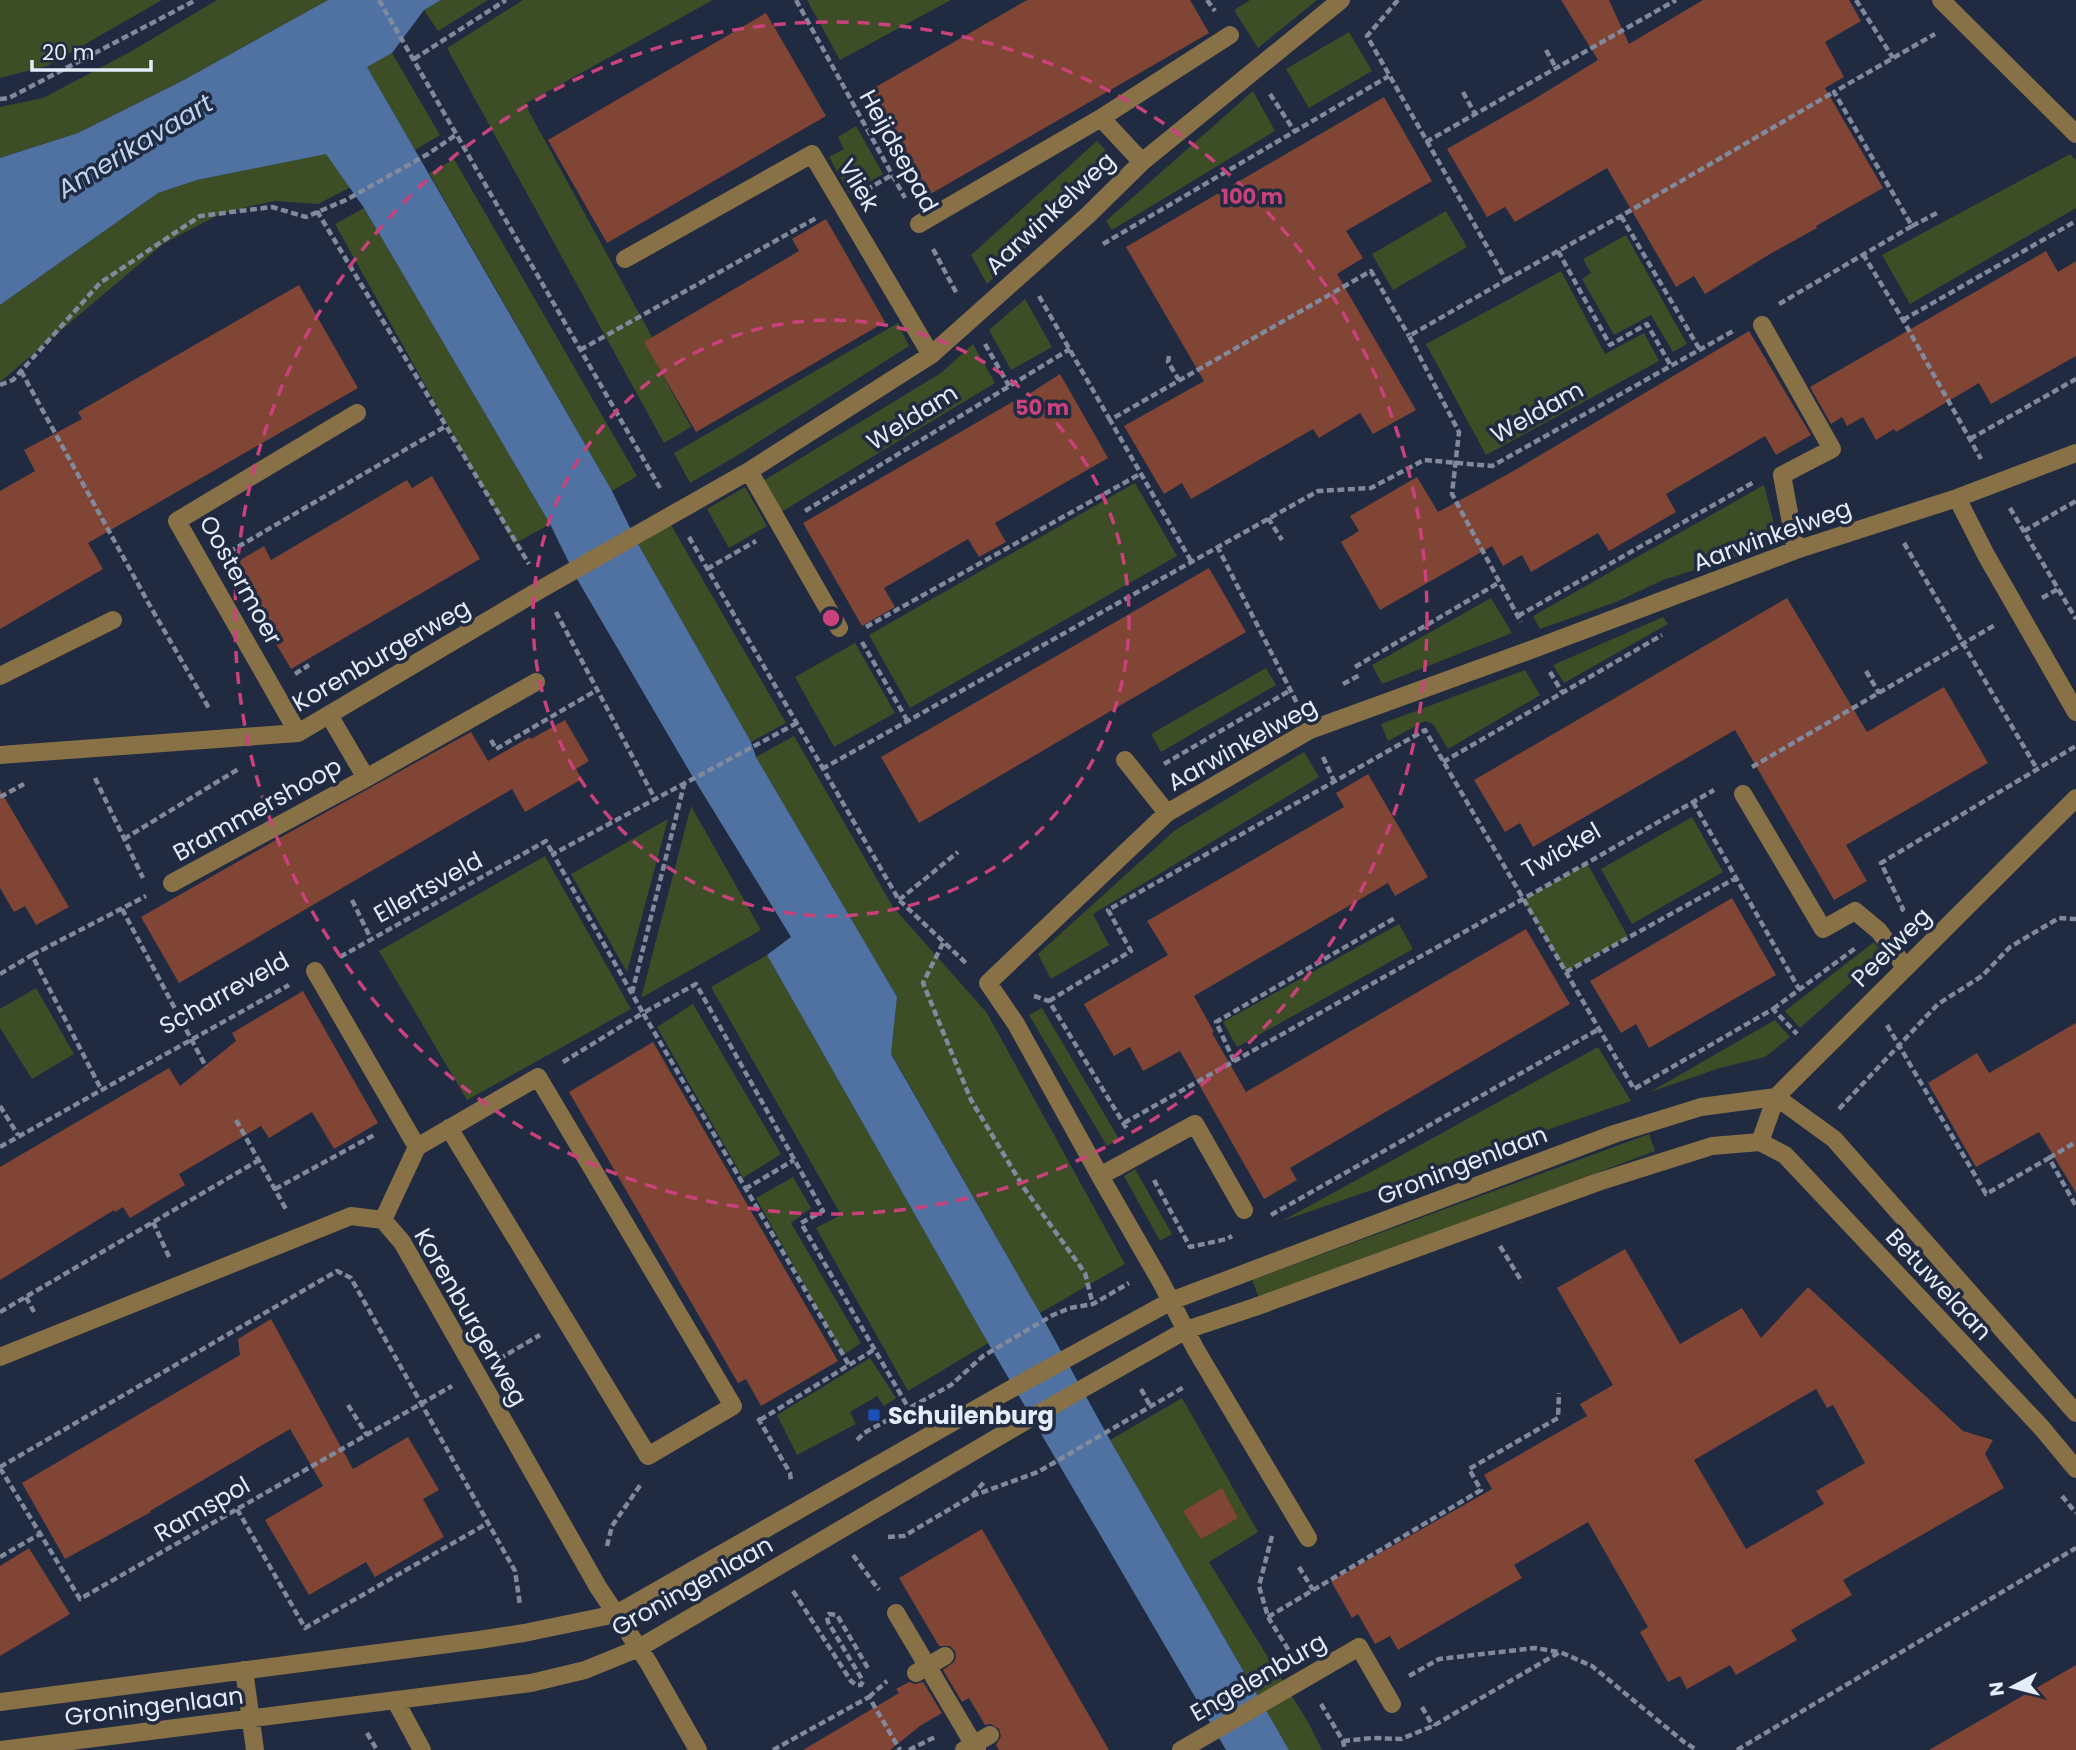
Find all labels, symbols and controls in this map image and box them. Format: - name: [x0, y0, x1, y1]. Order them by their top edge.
- scale bar: [32, 28, 150, 72]
- text: 20 m: [42, 38, 95, 67]
- street label: Heijdsepad: [852, 84, 946, 218]
- water label: Amerikavaart: [49, 85, 220, 207]
- street label: Aarwinkelweg: [978, 144, 1122, 282]
- street label: Vliek: [831, 153, 888, 218]
- text: 100 m: [1221, 182, 1283, 211]
- street label: Weldam: [1485, 373, 1589, 451]
- street label: Weldam: [860, 376, 964, 458]
- text: 50 m: [1015, 393, 1069, 422]
- street label: Aarwinkelweg: [1688, 491, 1856, 579]
- street label: Oostermoer: [192, 509, 290, 651]
- street label: Korenburgerweg: [286, 591, 476, 719]
- centre of rings: [819, 606, 843, 630]
- street label: Aarwinkelweg: [1161, 689, 1323, 799]
- street label: Brammershoop: [167, 749, 347, 869]
- street label: Twickel: [1515, 814, 1607, 886]
- street label: Ellertsveld: [368, 844, 488, 930]
- street label: Peelweg: [1844, 900, 1938, 994]
- street label: Scharreveld: [153, 944, 295, 1042]
- street label: Groningenlaan: [1372, 1117, 1552, 1213]
- street label: Betuwelaan: [1879, 1221, 1999, 1347]
- street label: Korenburgerweg: [407, 1222, 535, 1412]
- place label: Schuilenburg: [888, 1399, 1054, 1432]
- marker: Schuilenburg: [866, 1407, 882, 1423]
- street label: Ramspol: [148, 1468, 256, 1550]
- street label: Groningenlaan: [605, 1528, 779, 1644]
- street label: Engelenburg: [1184, 1625, 1332, 1729]
- north arrow: [1978, 1652, 2048, 1722]
- street label: Groningenlaan: [63, 1679, 245, 1733]
- text: N: [1982, 1680, 2011, 1698]

